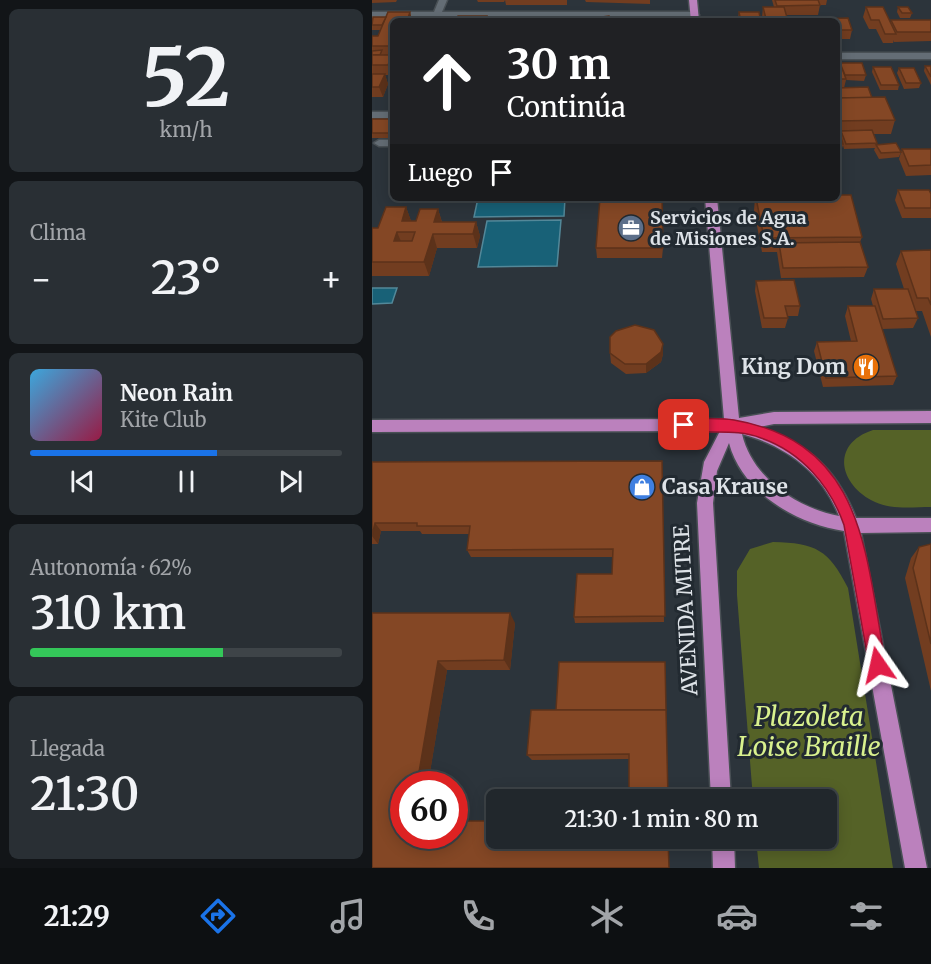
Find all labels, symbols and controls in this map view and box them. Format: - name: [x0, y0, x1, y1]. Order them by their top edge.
- text: 52: [142, 29, 230, 127]
- text: 30 m: [507, 38, 611, 90]
- icon: ahead: [408, 42, 486, 120]
- text: Continúa: [507, 90, 626, 124]
- text: km/h: [160, 117, 212, 142]
- icon: arrive: [485, 156, 518, 189]
- text: Luego: [408, 159, 473, 187]
- place label: Servicios de Agua de Misiones S.A.: [650, 206, 807, 250]
- office icon: Servicios de Agua de Misiones S.A.: [616, 213, 646, 243]
- text: Clima: [30, 220, 86, 245]
- text: 23°: [151, 250, 221, 306]
- text: −: [30, 259, 52, 300]
- text: +: [320, 259, 342, 300]
- restaurant icon: King Dom: [851, 352, 881, 382]
- place label: King Dom: [741, 353, 846, 380]
- text: Neon Rain: [120, 379, 233, 407]
- pin: [658, 399, 709, 450]
- text: Kite Club: [120, 407, 206, 432]
- icon: arrive: [667, 408, 700, 441]
- icon: previous: [66, 465, 99, 498]
- icon: pause: [170, 465, 203, 498]
- icon: next: [274, 465, 307, 498]
- shop icon: Casa Krause: [627, 472, 657, 502]
- place label: Casa Krause: [662, 473, 788, 500]
- street label: AVENIDA MITRE: [668, 523, 704, 697]
- text: Autonomía · 62%: [30, 555, 192, 580]
- text: 310 km: [30, 585, 186, 641]
- position arrow: [846, 633, 910, 697]
- park label: Plazoleta Loise Braille: [737, 700, 881, 763]
- text: Llegada: [30, 736, 105, 761]
- text: 21:30: [30, 766, 139, 822]
- speed limit sign: 60: [390, 771, 468, 849]
- text: 21:30 · 1 min · 80 m: [564, 805, 759, 833]
- icon: directions: [197, 895, 239, 937]
- icon: music: [327, 895, 369, 937]
- icon: phone: [457, 895, 499, 937]
- icon: climate: [586, 895, 628, 937]
- icon: car: [716, 895, 758, 937]
- icon: filters: [845, 895, 887, 937]
- text: 21:29: [44, 899, 110, 933]

